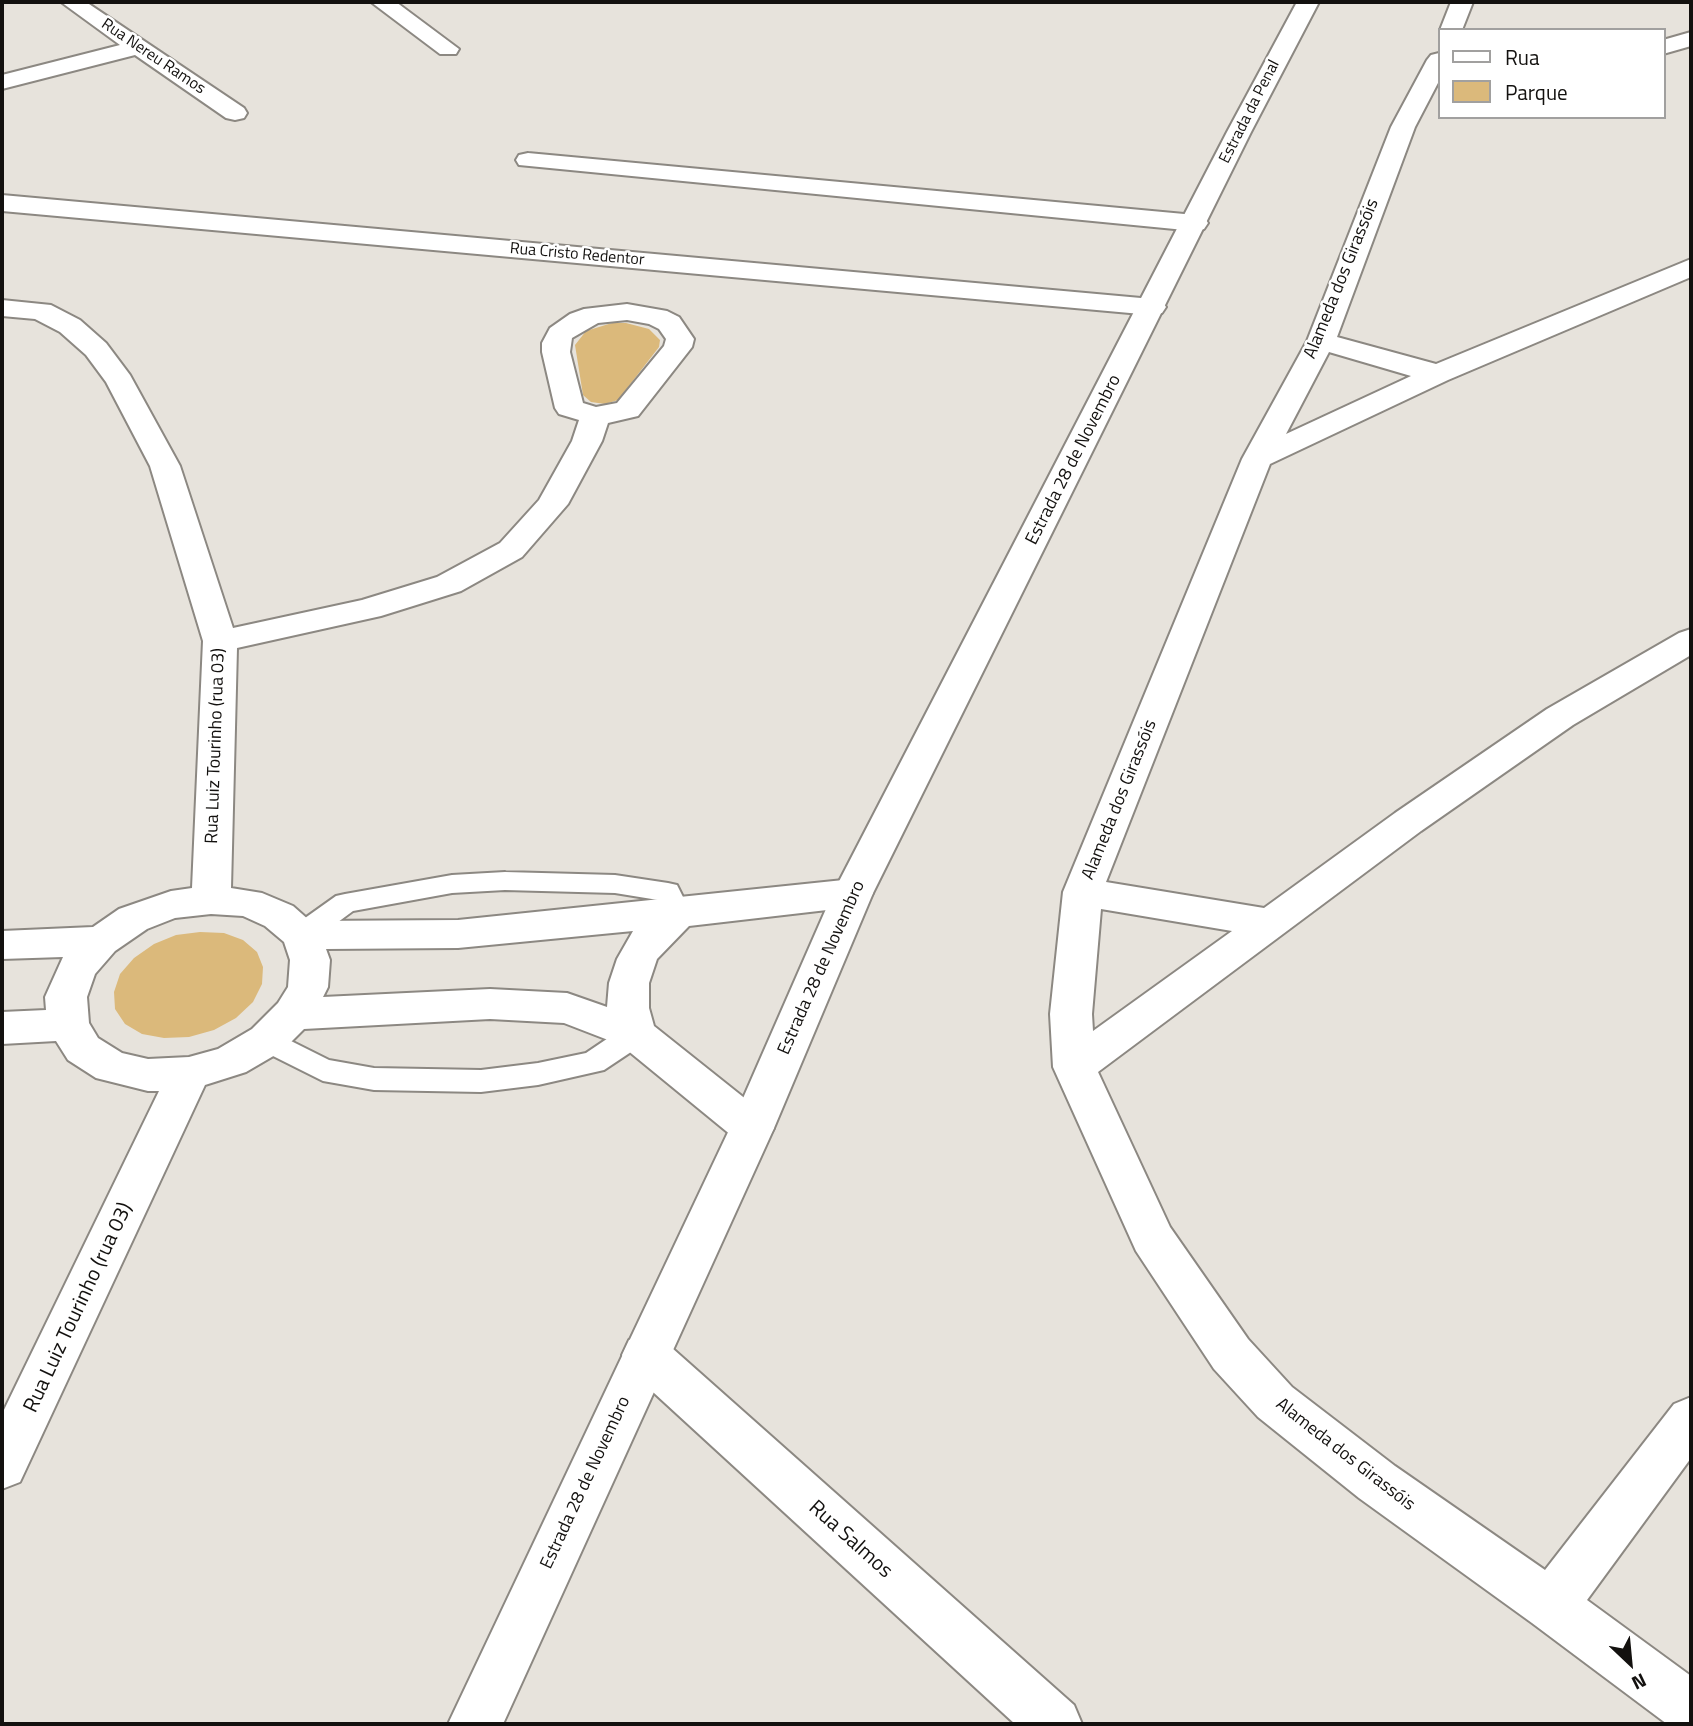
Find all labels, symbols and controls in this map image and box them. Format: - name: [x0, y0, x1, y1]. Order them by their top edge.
- street label: Rua Nereu Ramos: [97, 15, 209, 99]
- legend: [1438, 28, 1665, 119]
- text: Rua: [1505, 41, 1540, 73]
- street label: Estrada da Penal: [1216, 57, 1284, 167]
- text: Parque: [1505, 76, 1568, 108]
- street label: Alameda dos Girassóis: [1300, 196, 1384, 362]
- street label: Rua Cristo Redentor: [509, 240, 645, 270]
- street label: Estrada 28 de Novembro: [1022, 371, 1126, 549]
- street label: Rua Luiz Tourinho (rua 03): [202, 648, 230, 844]
- street label: Alameda dos Girassóis: [1078, 717, 1162, 883]
- street label: Estrada 28 de Novembro: [774, 878, 870, 1058]
- street label: Rua Luiz Tourinho (rua 03): [19, 1199, 139, 1417]
- street label: Estrada 28 de Novembro: [536, 1393, 636, 1573]
- street label: Alameda dos Girassóis: [1271, 1394, 1419, 1516]
- street label: Rua Salmos: [803, 1496, 897, 1584]
- north arrow: [1595, 1628, 1665, 1698]
- text: N: [1627, 1666, 1652, 1698]

